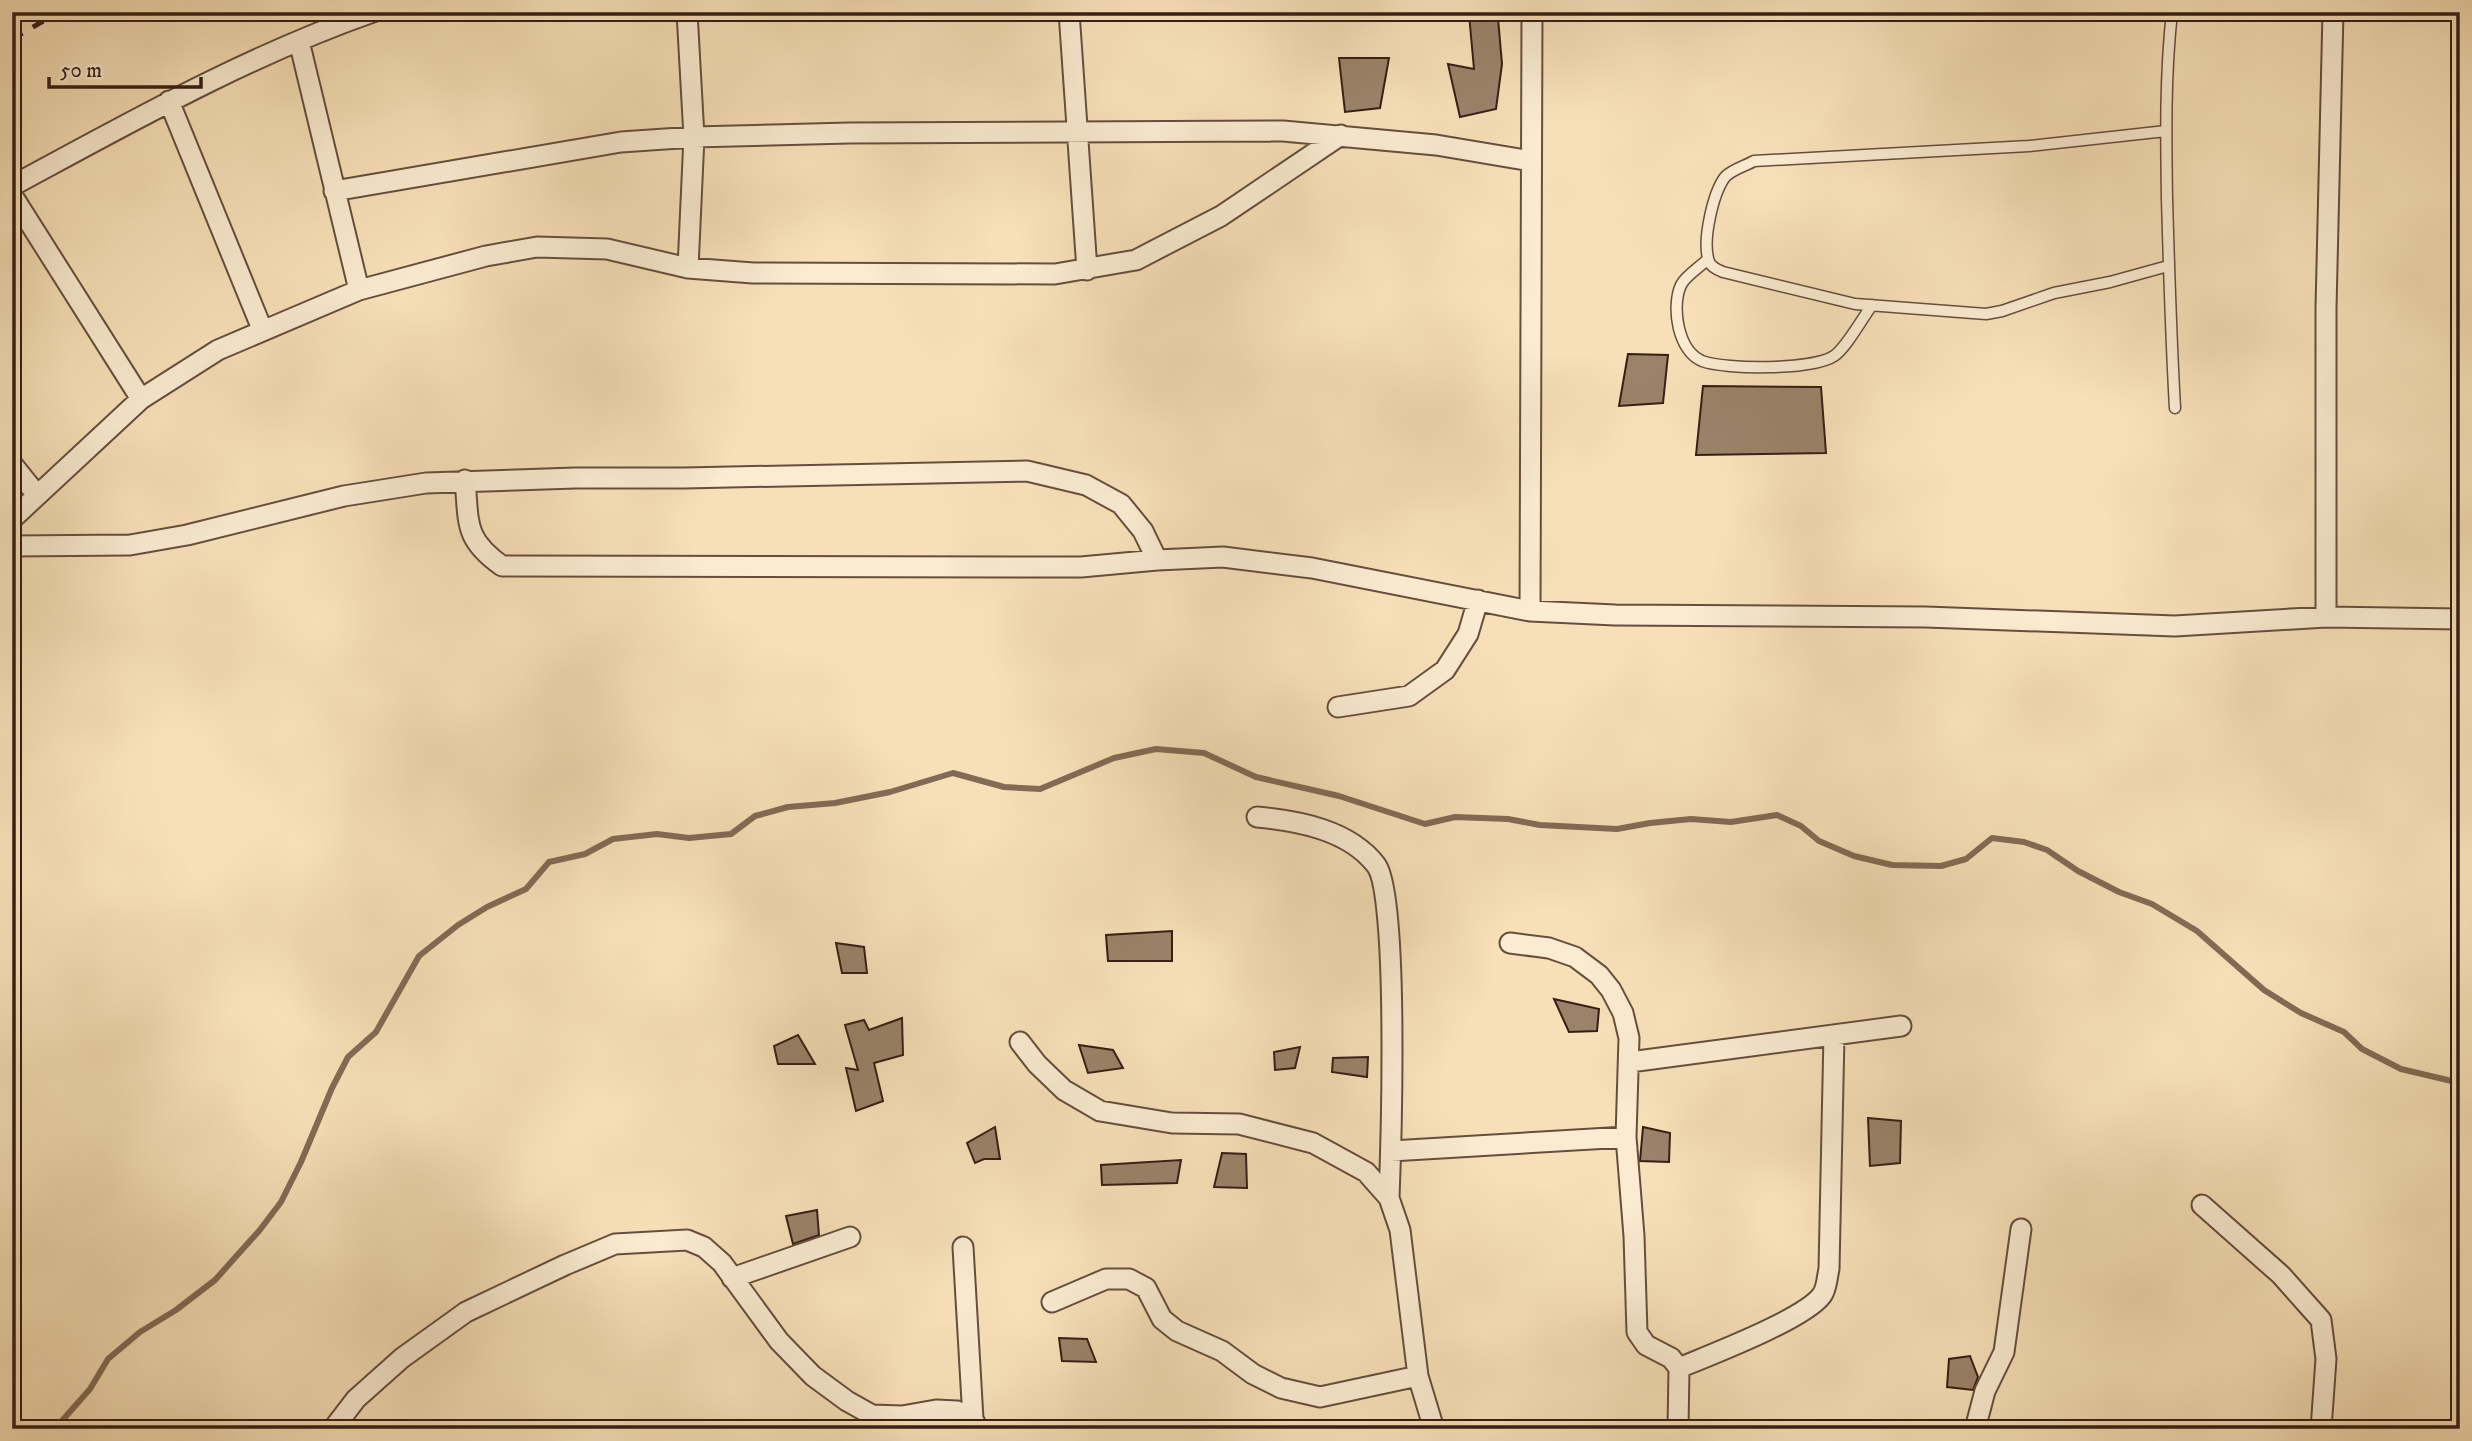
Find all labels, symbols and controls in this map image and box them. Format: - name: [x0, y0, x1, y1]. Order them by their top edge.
- scale bar: [49, 46, 201, 90]
- text: 50 m: [60, 58, 102, 84]

